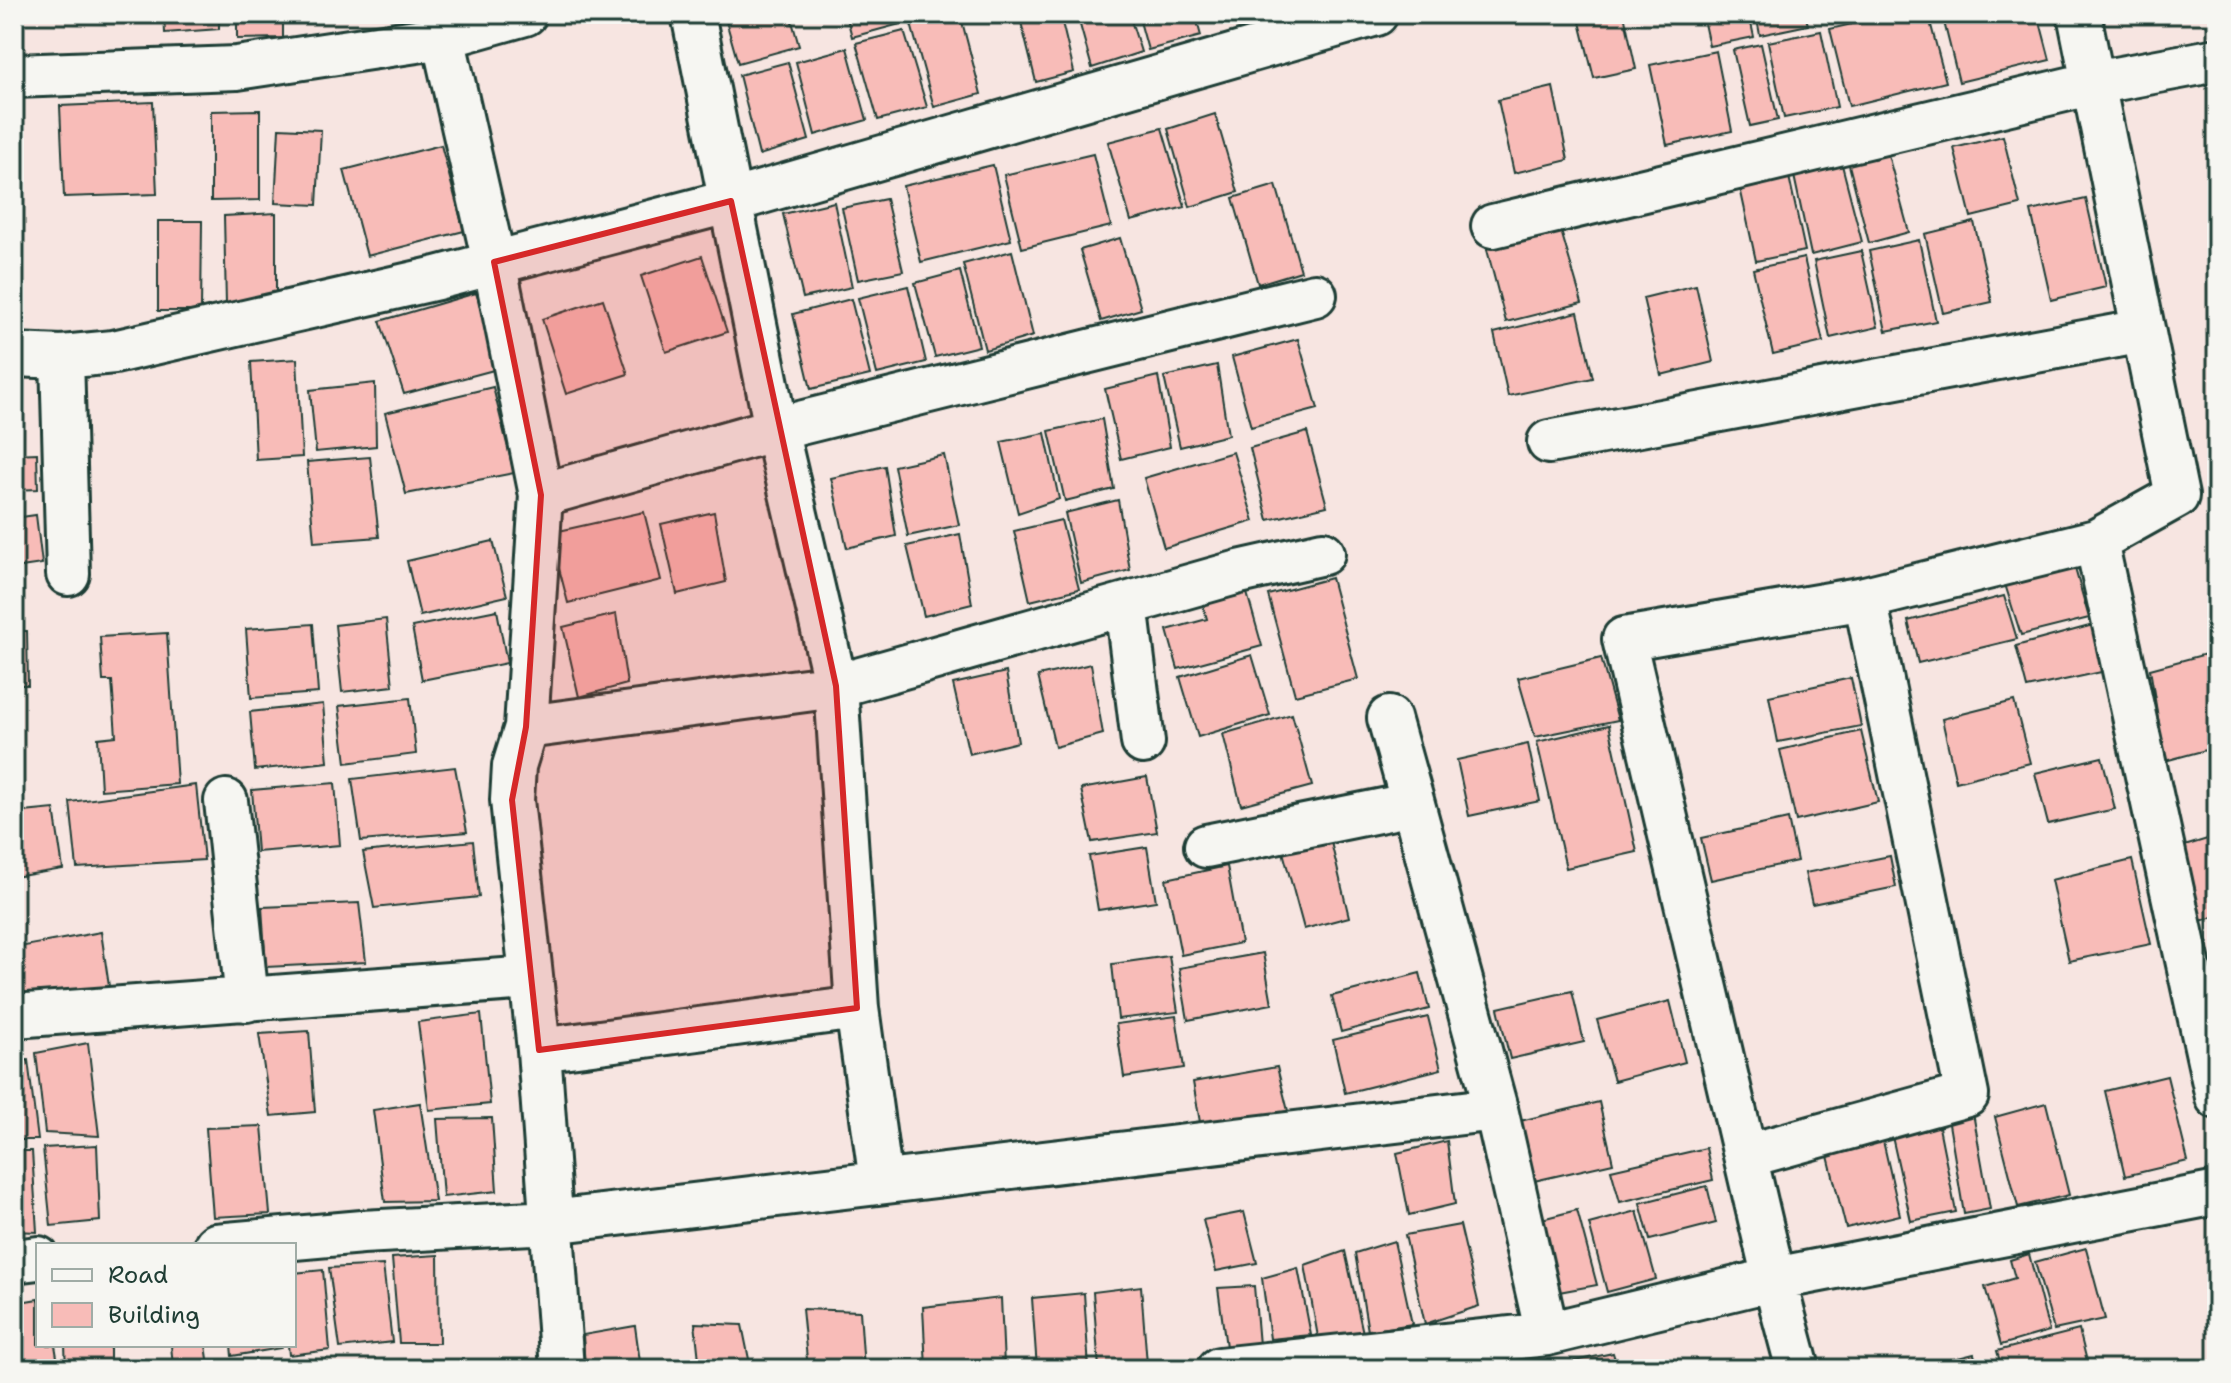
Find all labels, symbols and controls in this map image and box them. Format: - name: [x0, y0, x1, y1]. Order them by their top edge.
- legend: [36, 1243, 296, 1347]
- text: Road: [108, 1259, 168, 1291]
- text: Building: [108, 1299, 200, 1331]

